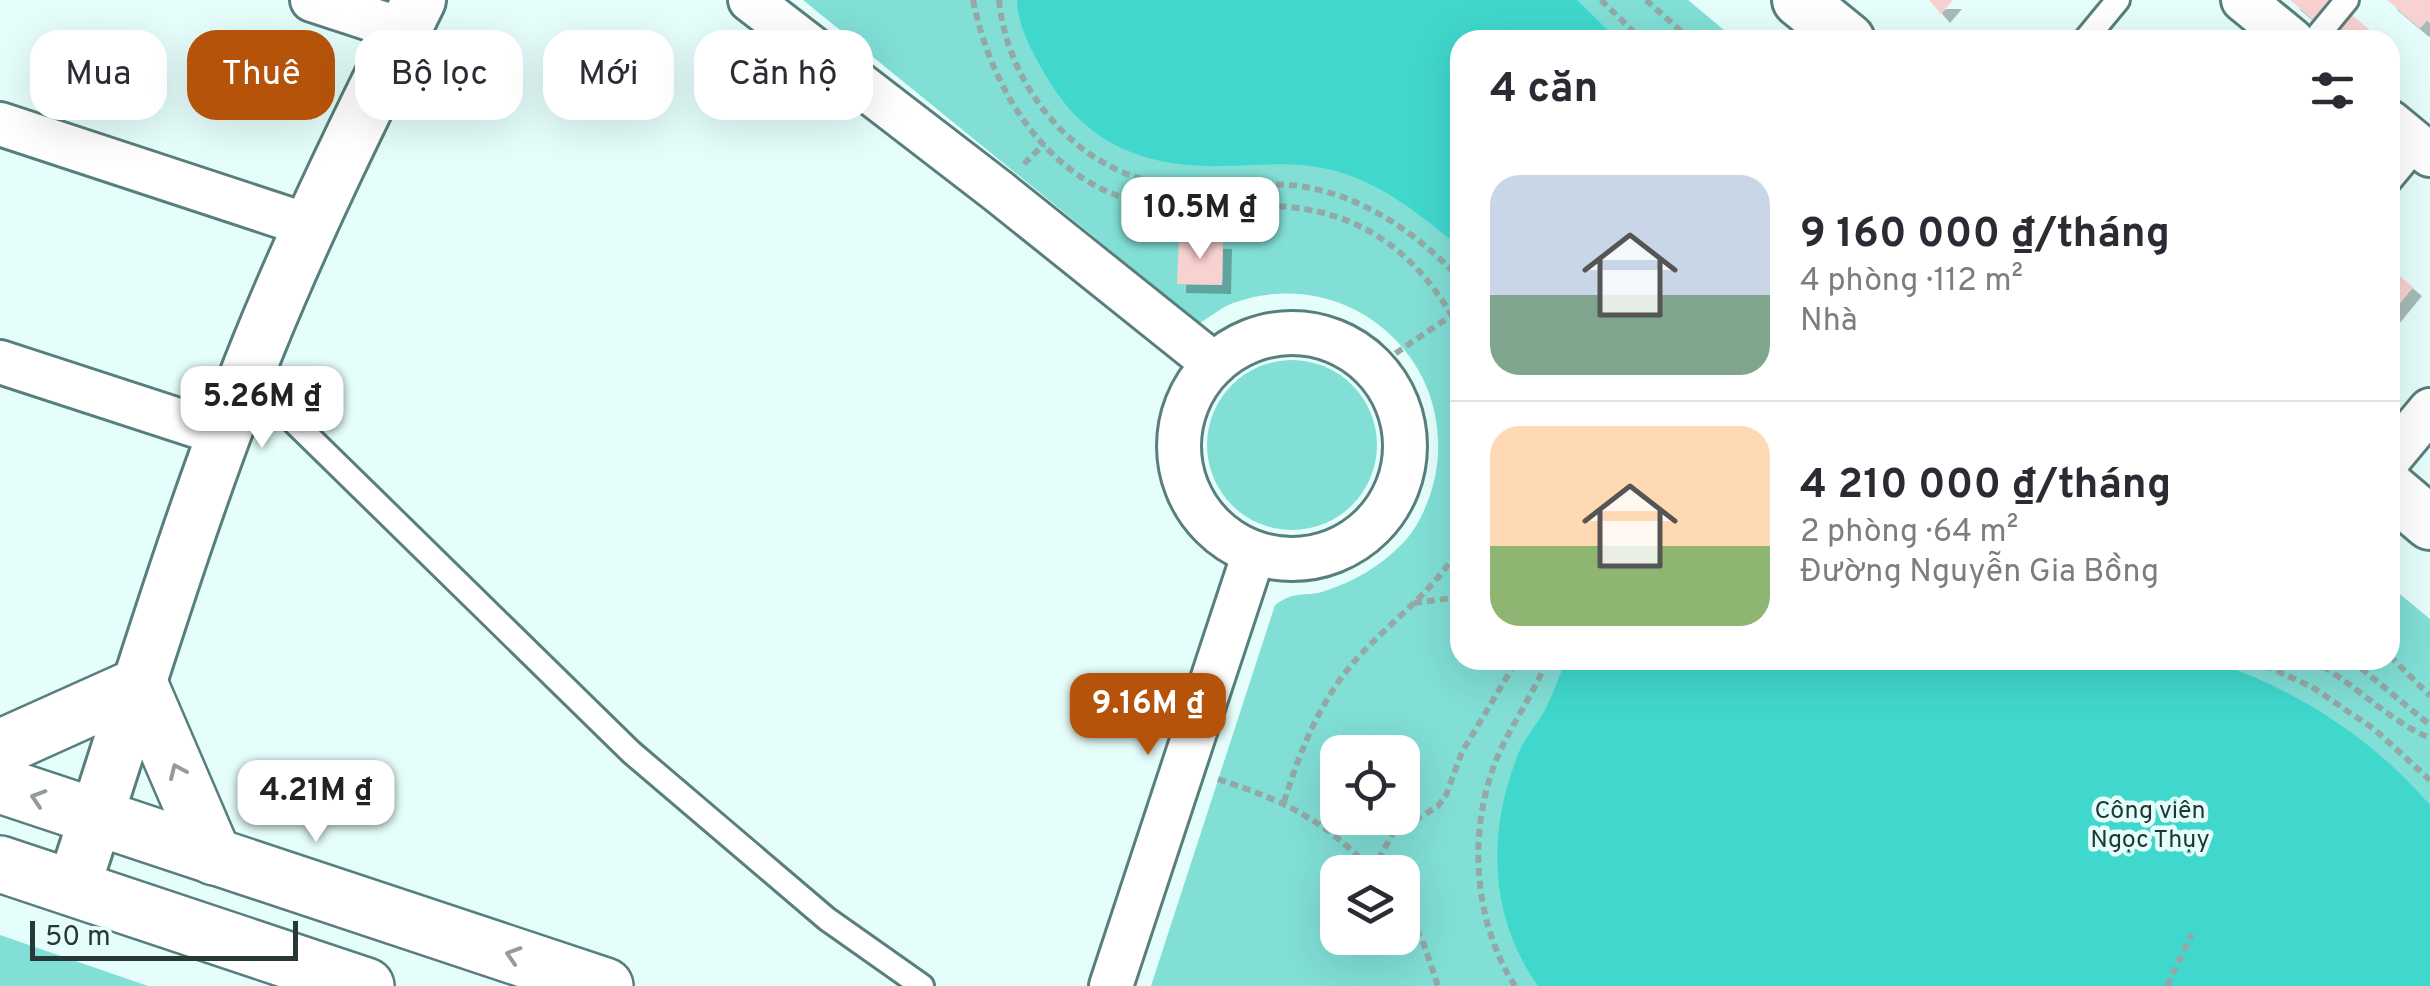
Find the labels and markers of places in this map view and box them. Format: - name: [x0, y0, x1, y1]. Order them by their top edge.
- pin: 10.5M ₫: [1108, 177, 1292, 262]
- pin: 5.26M ₫: [170, 366, 354, 451]
- pin: 9.16M ₫: [1056, 673, 1240, 758]
- pin: 4.21M ₫: [224, 760, 408, 845]

